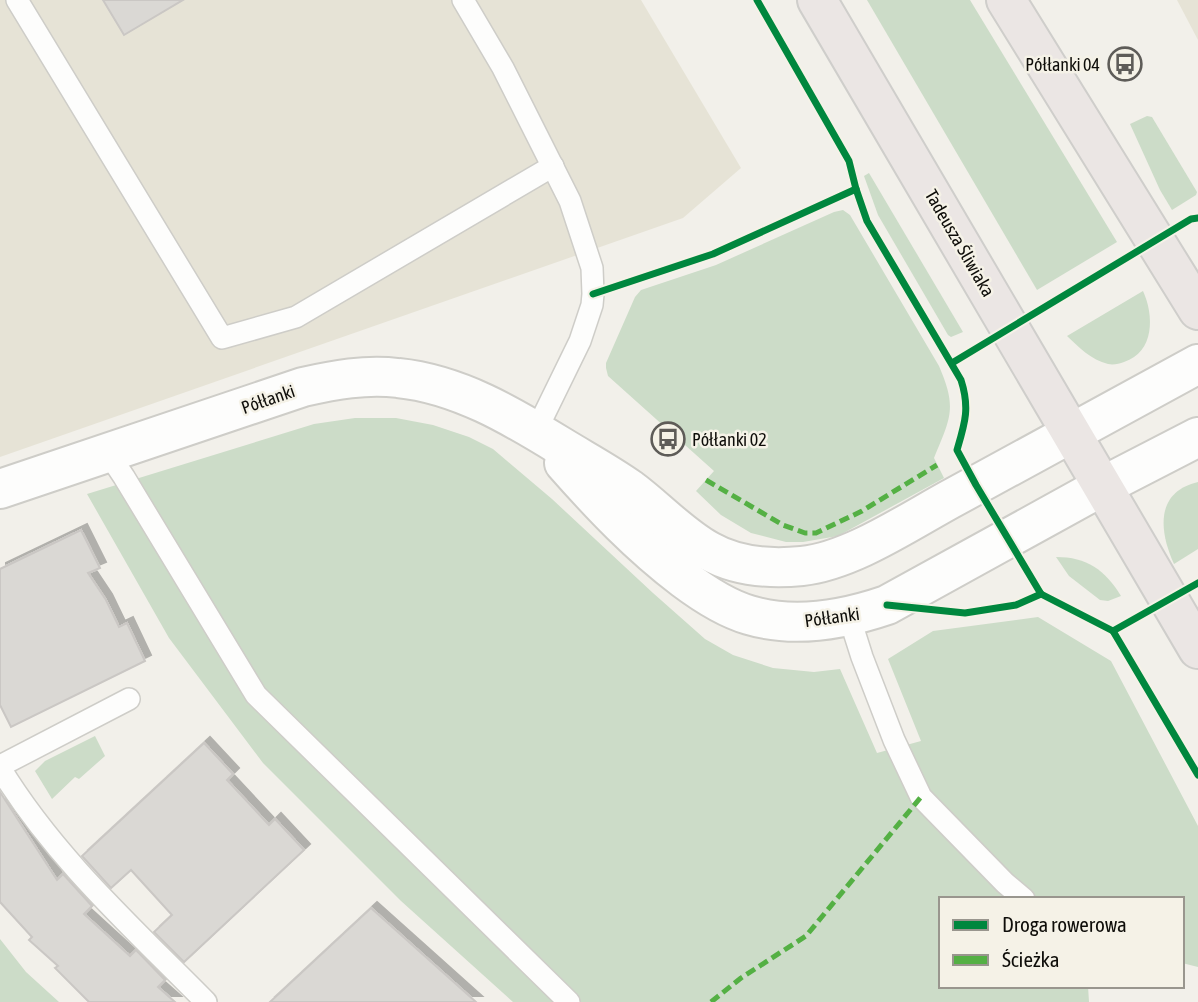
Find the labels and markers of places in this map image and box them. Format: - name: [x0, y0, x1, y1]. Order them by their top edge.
- bus stop icon: Półłanki 04: [1106, 45, 1144, 83]
- place label: Półłanki 04: [1025, 54, 1100, 75]
- bus stop icon: Półłanki 02: [649, 420, 687, 458]
- place label: Półłanki 02: [692, 429, 767, 450]

